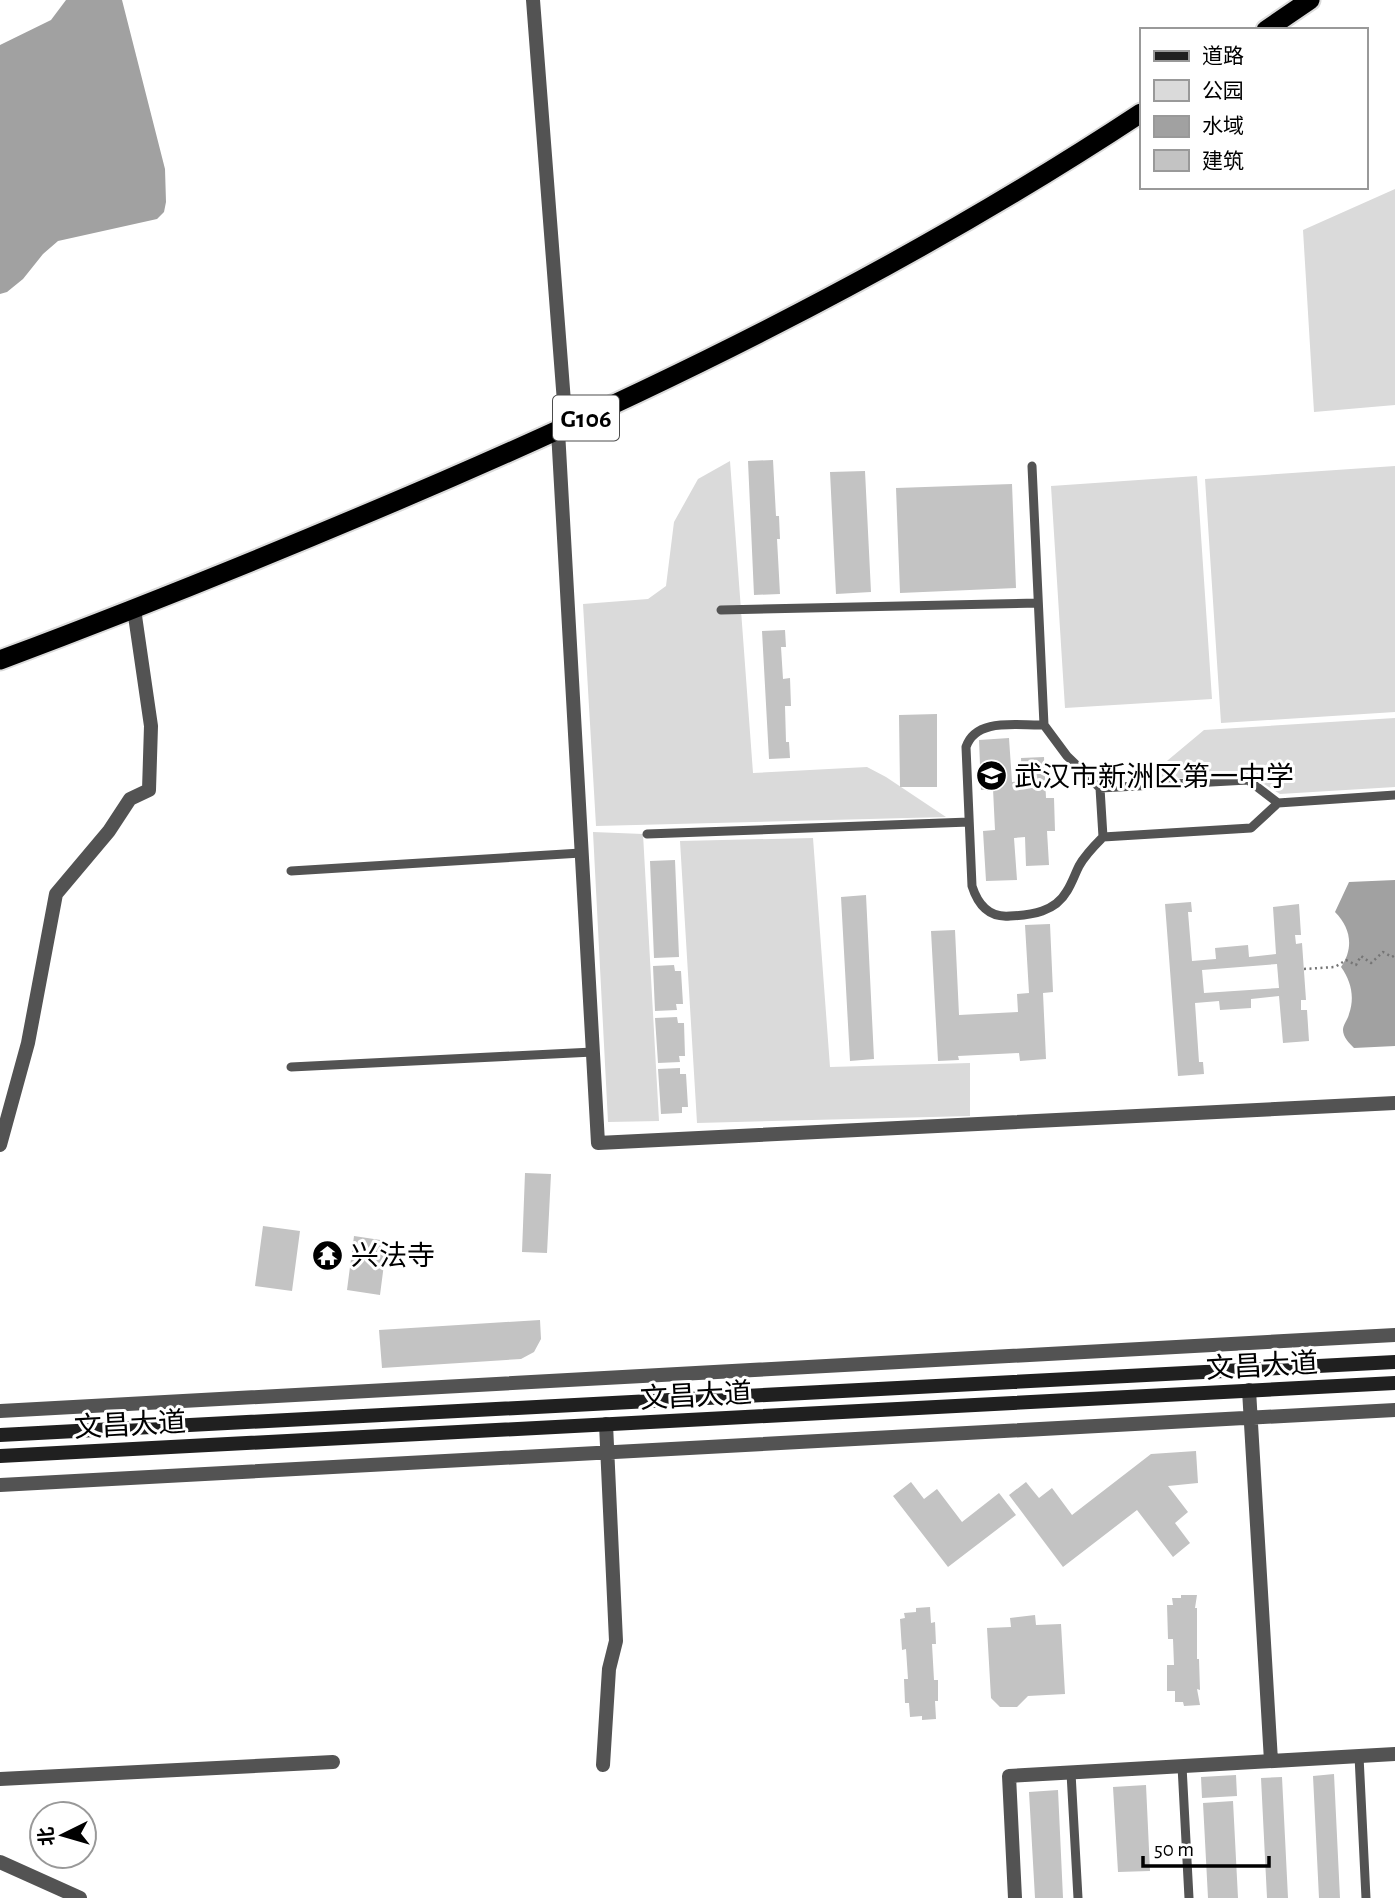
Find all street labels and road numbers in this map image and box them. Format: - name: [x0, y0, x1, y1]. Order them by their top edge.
- road number: G106: [553, 396, 619, 440]
- street label: 文昌大道: [1205, 1348, 1319, 1384]
- street label: 文昌大道: [639, 1378, 753, 1414]
- street label: 文昌大道: [73, 1407, 187, 1443]

